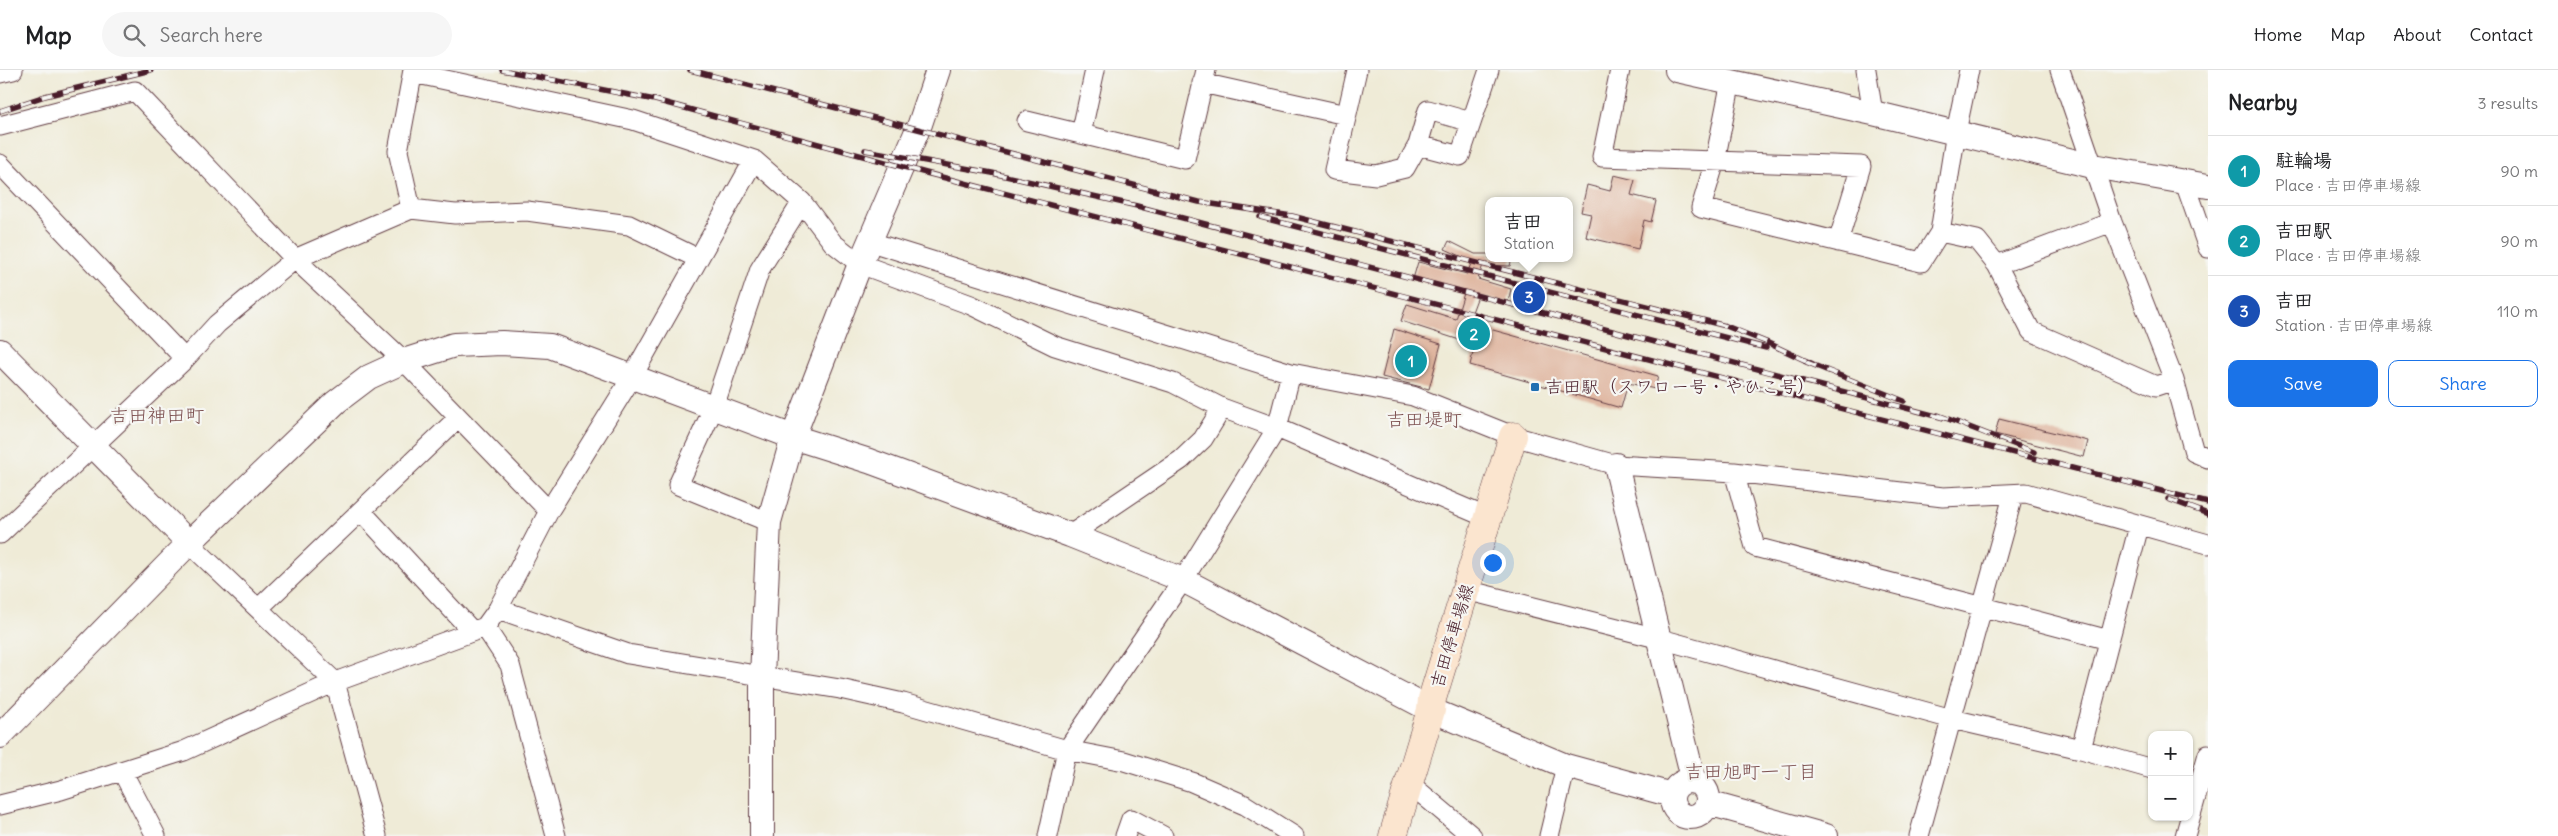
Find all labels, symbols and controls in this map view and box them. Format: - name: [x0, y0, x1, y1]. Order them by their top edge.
- search box: [102, 12, 452, 57]
- text: Map: [25, 20, 72, 50]
- icon: search: [120, 21, 148, 49]
- text: Search here: [160, 23, 263, 47]
- text: Home: [2254, 23, 2302, 46]
- text: Map: [2330, 23, 2365, 46]
- text: About: [2393, 23, 2441, 46]
- text: Contact: [2469, 23, 2533, 46]
- text: Nearby: [2228, 89, 2298, 116]
- text: 3 results: [2478, 93, 2538, 113]
- text: 駐輪場: [2275, 148, 2332, 172]
- text: 1: [2241, 161, 2247, 181]
- text: 90 m: [2500, 161, 2538, 181]
- text: Place · 吉田停車場線: [2275, 175, 2421, 195]
- popup: [1485, 197, 1573, 262]
- text: 吉田: [1504, 209, 1542, 233]
- text: 吉田駅: [2275, 218, 2332, 242]
- text: 2: [2240, 231, 2248, 251]
- text: 90 m: [2500, 231, 2538, 251]
- text: Station: [1504, 233, 1554, 253]
- text: Place · 吉田停車場線: [2275, 245, 2421, 265]
- pin: 3: [1513, 278, 1545, 316]
- text: 吉田: [2275, 288, 2313, 312]
- text: 3: [2239, 301, 2249, 321]
- text: 110 m: [2497, 301, 2538, 321]
- pin: 2: [1458, 315, 1490, 353]
- text: Station · 吉田停車場線: [2275, 315, 2433, 335]
- pin: 1: [1395, 342, 1427, 380]
- button: Save: [2228, 360, 2378, 407]
- button: Share: [2388, 360, 2538, 407]
- place label: 吉田駅（スワロー号・やひこ号）: [1545, 375, 1815, 398]
- marker: 吉田駅（スワロー号・やひこ号）: [1529, 381, 1541, 393]
- district label: 吉田神田町: [109, 403, 205, 427]
- district label: 吉田堤町: [1386, 407, 1462, 431]
- your location: [1480, 550, 1506, 576]
- street label: 吉田停車場線: [1425, 581, 1478, 691]
- map controls: [2148, 731, 2193, 821]
- button: +: [2148, 731, 2193, 776]
- district label: 吉田旭町一丁目: [1684, 759, 1818, 783]
- button: −: [2148, 776, 2193, 821]

